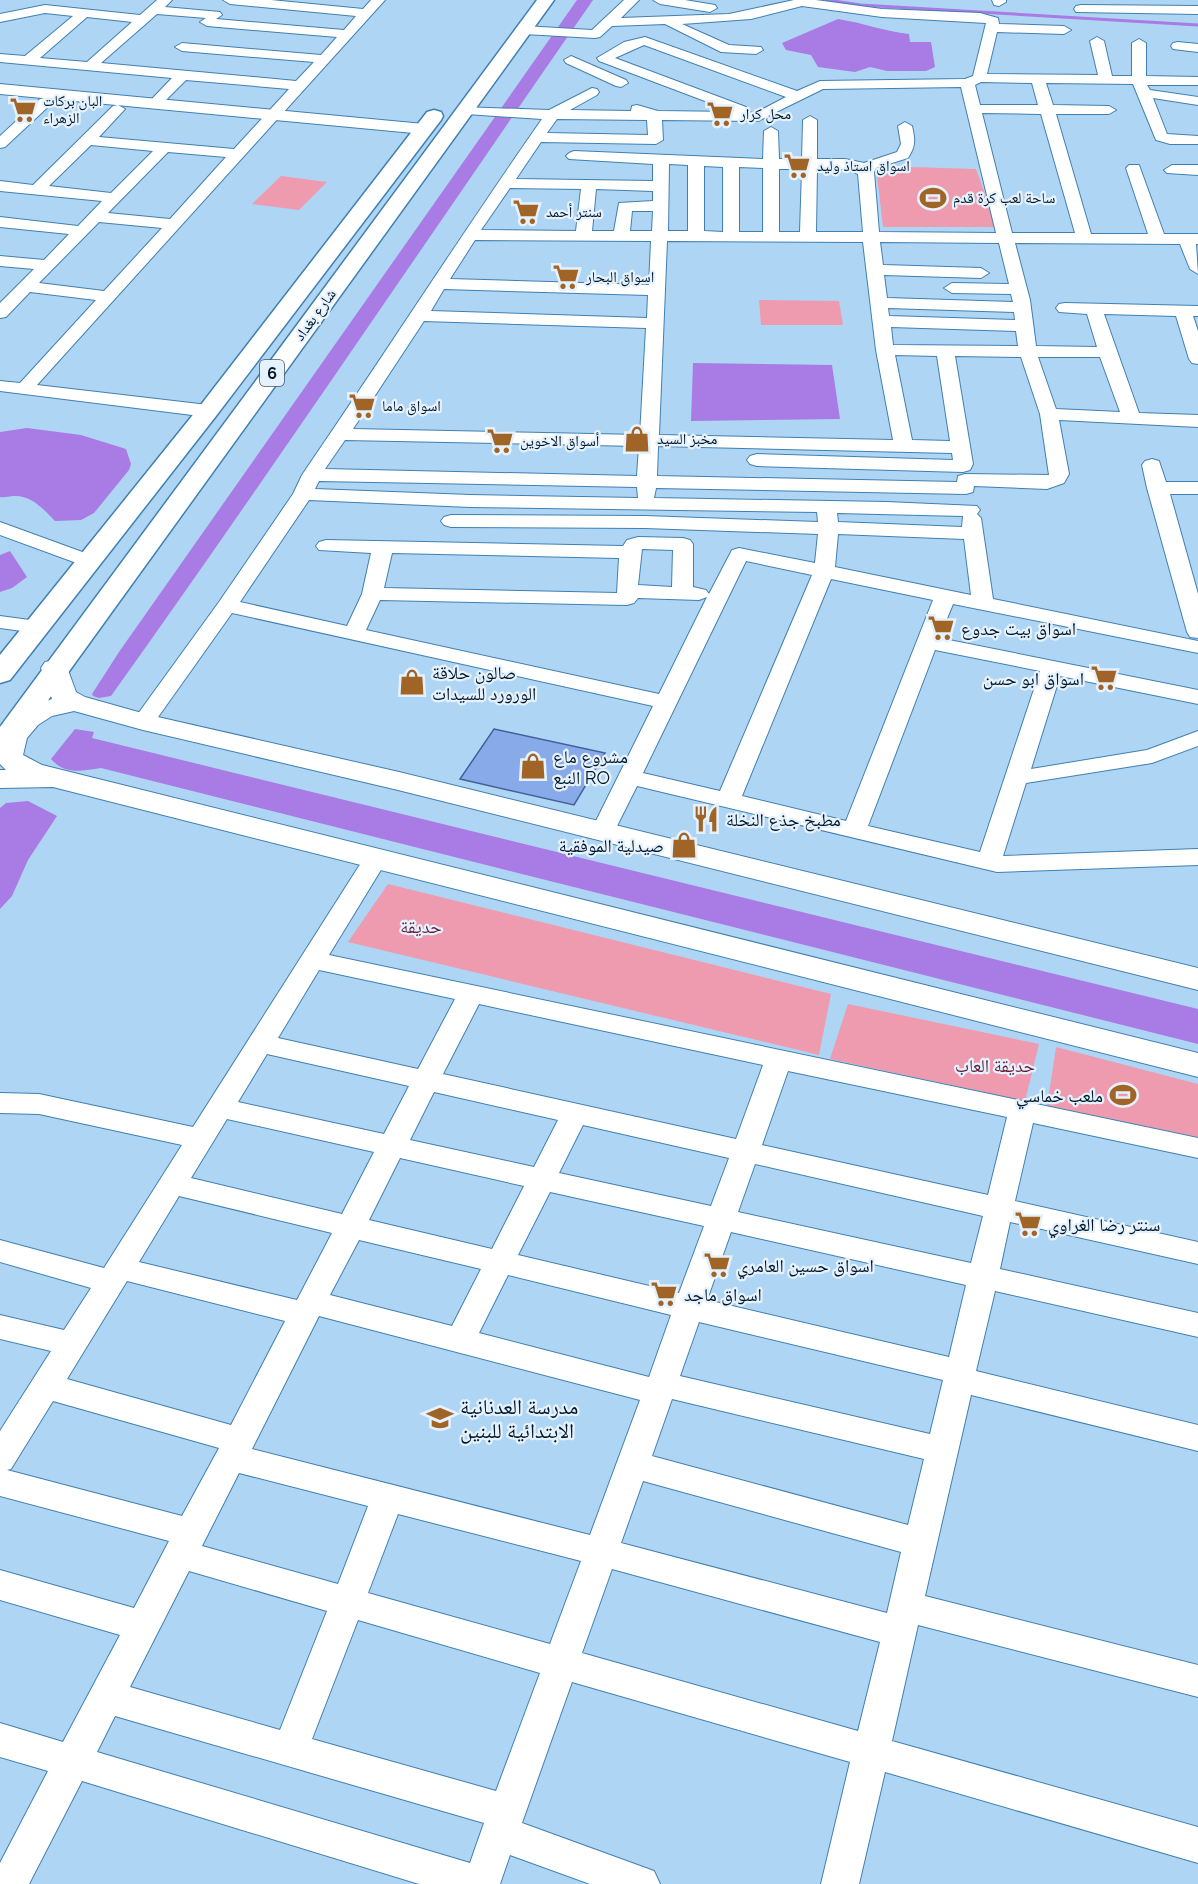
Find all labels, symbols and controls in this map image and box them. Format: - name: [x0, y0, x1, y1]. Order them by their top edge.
- place label: البان بركات الزهراء: [43, 92, 102, 127]
- supermarket icon: البان بركات الزهراء: [8, 95, 38, 125]
- supermarket icon: محل كرار: [705, 99, 735, 129]
- place label: محل كرار: [739, 105, 791, 124]
- supermarket icon: اسواق استاذ وليد: [782, 151, 812, 181]
- place label: اسواق استاذ وليد: [817, 157, 910, 176]
- sports icon: ساحة لعب كرة قدم: [918, 183, 948, 213]
- place label: ساحة لعب كرة قدم: [953, 189, 1055, 208]
- supermarket icon: سنتر أحمد: [511, 197, 541, 227]
- place label: سنتر أحمد: [546, 203, 602, 221]
- supermarket icon: اسواق البحار: [551, 262, 581, 292]
- place label: اسواق البحار: [585, 268, 654, 287]
- street label: شارع بغداد: [290, 286, 341, 345]
- road number: 6: [260, 360, 284, 386]
- supermarket icon: اسواق ماما: [347, 391, 377, 421]
- place label: اسواق ماما: [382, 397, 441, 416]
- shop icon: مخبز السيد: [622, 424, 652, 454]
- supermarket icon: أسواق الاخوين: [485, 426, 515, 456]
- place label: مخبز السيد: [657, 430, 717, 448]
- place label: أسواق الاخوين: [520, 432, 600, 451]
- supermarket icon: اسواق بيت جدوع: [926, 613, 956, 643]
- place label: اسواق بيت جدوع: [961, 618, 1076, 640]
- place label: صالون حلاقة الورورد للسيدات: [432, 662, 536, 704]
- supermarket icon: اسواق ابو حسن: [1089, 663, 1119, 693]
- shop icon: صالون حلاقة الورورد للسيدات: [397, 667, 427, 697]
- place label: اسواق ابو حسن: [983, 668, 1084, 690]
- place label: مشروع ماع النبع RO: [553, 746, 628, 790]
- shop icon: مشروع ماع النبع RO: [518, 751, 548, 781]
- restaurant icon: مطبخ جذع النخلة: [691, 804, 721, 834]
- place label: مطبخ جذع النخلة: [726, 809, 841, 832]
- shop icon: صيدلية الموفقية: [669, 830, 699, 860]
- place label: صيدلية الموفقية: [559, 835, 664, 856]
- park label: حديقة: [400, 916, 442, 937]
- park label: حديقة العاب: [955, 1055, 1035, 1076]
- sports icon: ملعب خماسي: [1108, 1080, 1138, 1110]
- place label: ملعب خماسي: [1016, 1085, 1103, 1110]
- supermarket icon: سنتر رضا الغراوي: [1013, 1209, 1043, 1239]
- place label: سنتر رضا الغراوي: [1048, 1214, 1160, 1239]
- supermarket icon: اسواق حسين العامري: [702, 1250, 732, 1280]
- place label: اسواق حسين العامري: [737, 1255, 874, 1280]
- supermarket icon: اسواق ماجد: [649, 1279, 679, 1309]
- place label: اسواق ماجد: [684, 1284, 762, 1306]
- place label: مدرسة العدنانية الابتدائية للبنين: [460, 1394, 578, 1444]
- school or university icon: مدرسة العدنانية الابتدائية للبنين: [425, 1403, 455, 1433]

